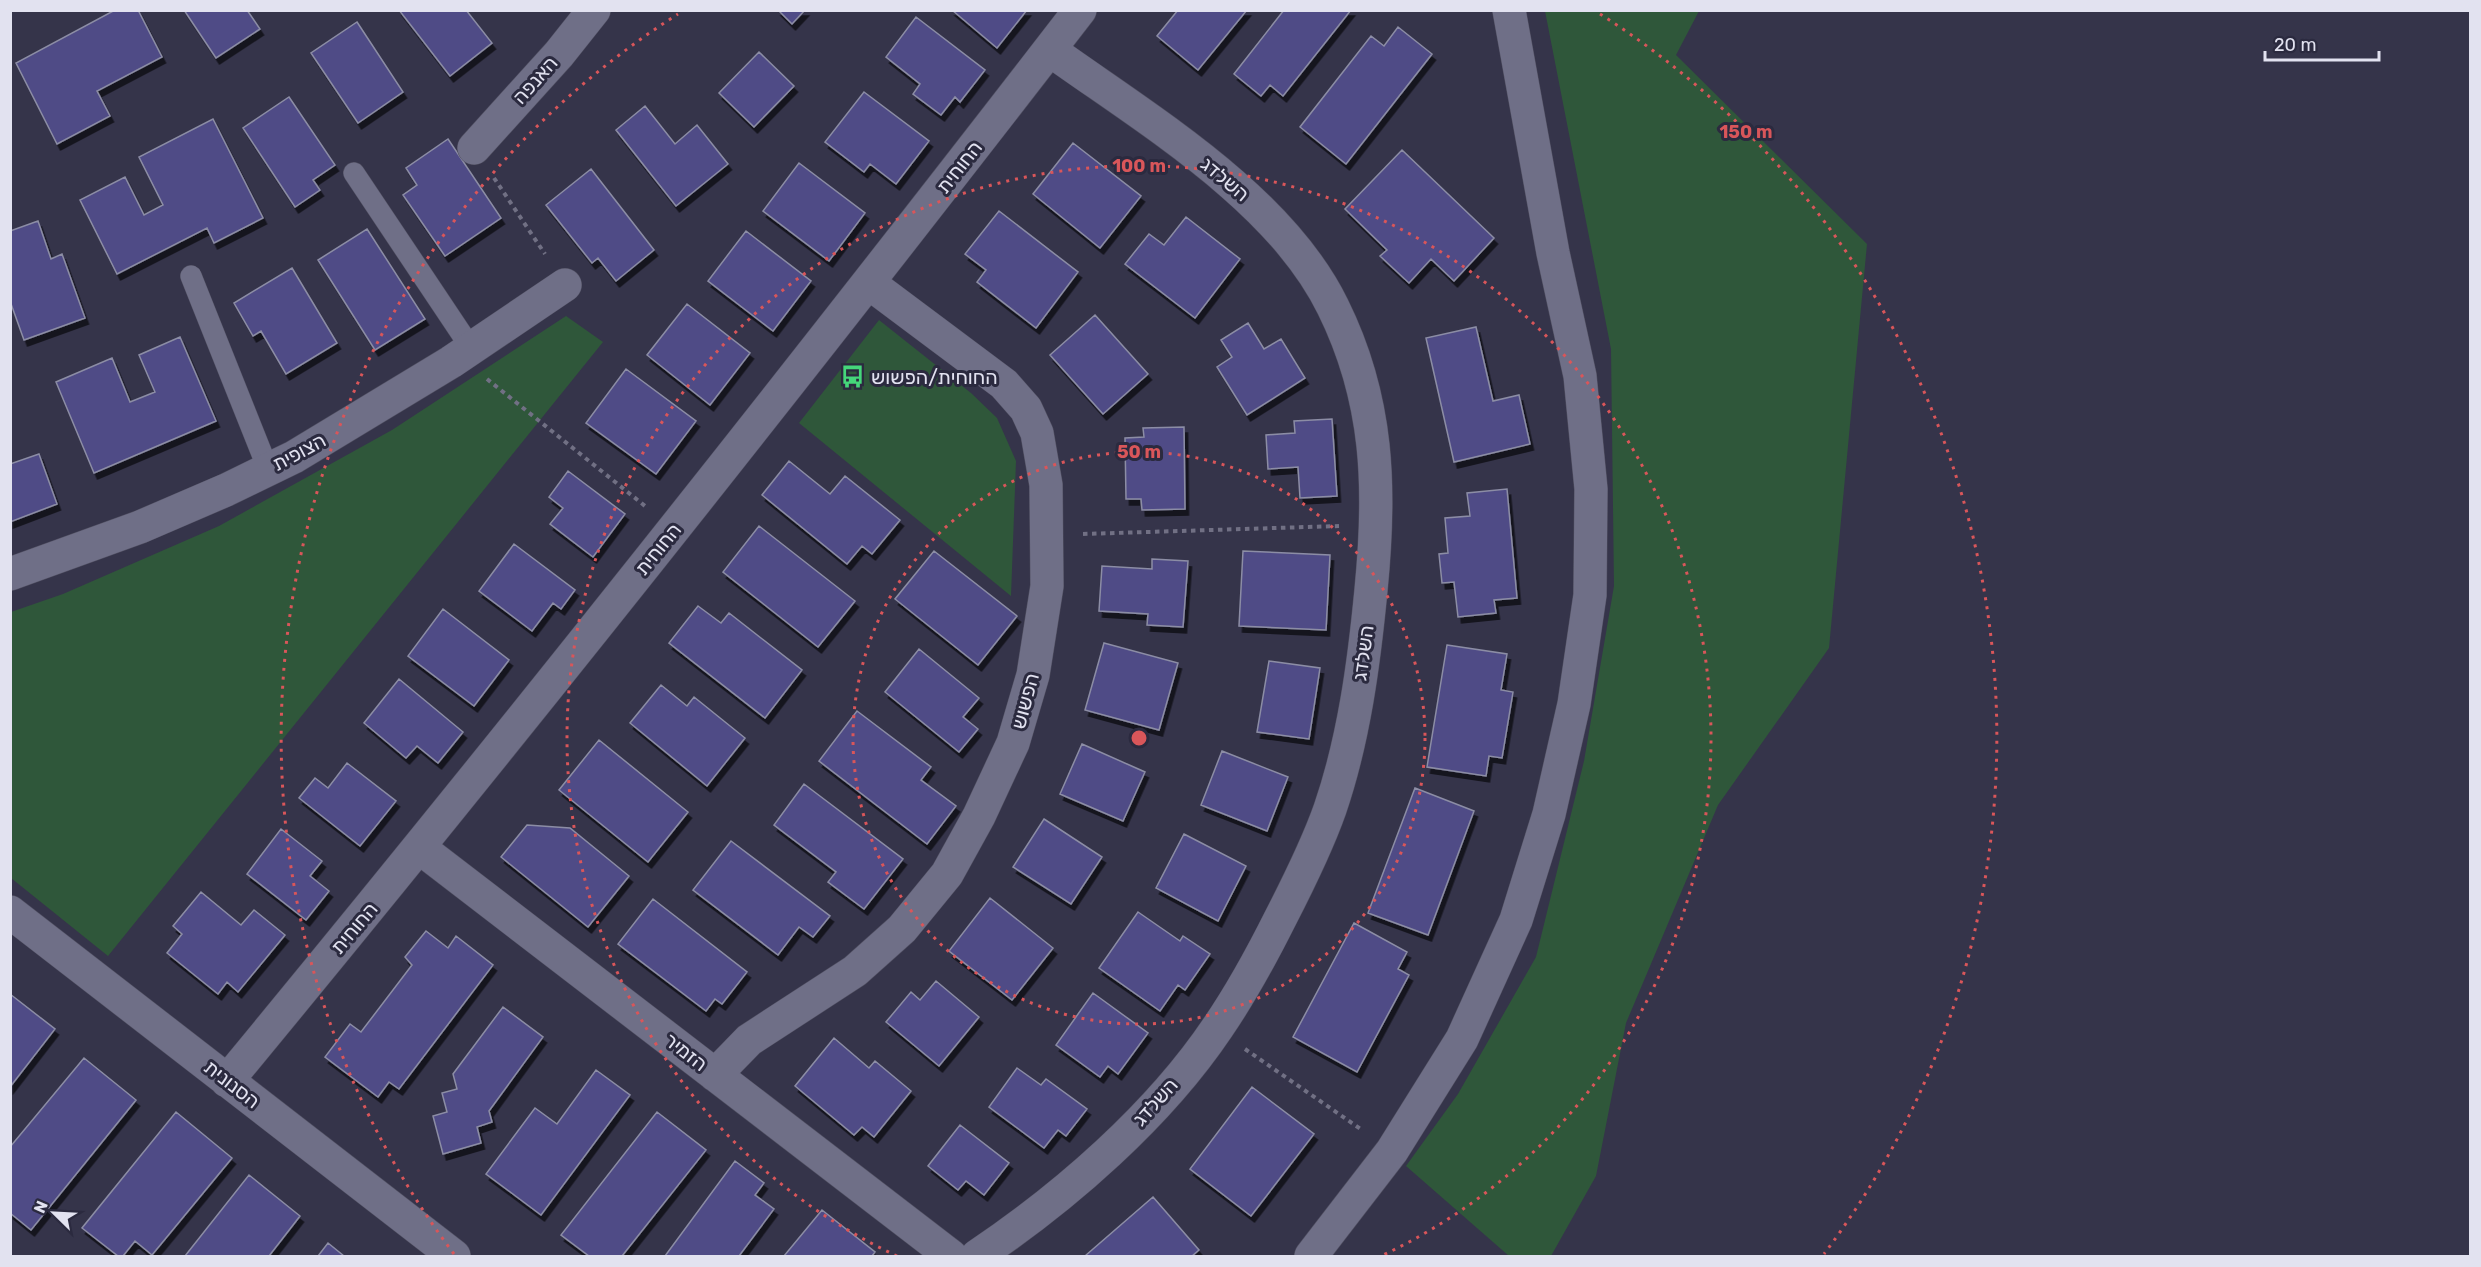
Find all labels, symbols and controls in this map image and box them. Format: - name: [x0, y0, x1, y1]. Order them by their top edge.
- scale bar: [2265, 24, 2379, 62]
- text: 20 m: [2274, 34, 2316, 56]
- street label: האנפה: [507, 51, 563, 109]
- text: 150 m: [1719, 121, 1773, 143]
- street label: החוחית: [931, 136, 987, 198]
- street label: השלדג: [1196, 152, 1254, 206]
- text: 100 m: [1112, 155, 1166, 177]
- bus stop icon: החוחית/הפשוש: [840, 364, 866, 390]
- place label: החוחית/הפשוש: [871, 365, 998, 389]
- street label: הצופית: [268, 428, 330, 476]
- text: 50 m: [1117, 441, 1161, 463]
- street label: החוחית: [630, 518, 686, 580]
- street label: השלדג: [1347, 623, 1379, 683]
- street label: הפשוש: [1006, 670, 1044, 732]
- centre of rings: [1129, 728, 1149, 748]
- street label: החוחית: [326, 897, 382, 959]
- street label: הזמיר: [660, 1028, 712, 1076]
- street label: הסנונית: [199, 1055, 265, 1113]
- street label: השלדג: [1127, 1073, 1183, 1131]
- north arrow: [24, 1183, 84, 1243]
- text: N: [30, 1198, 52, 1216]

